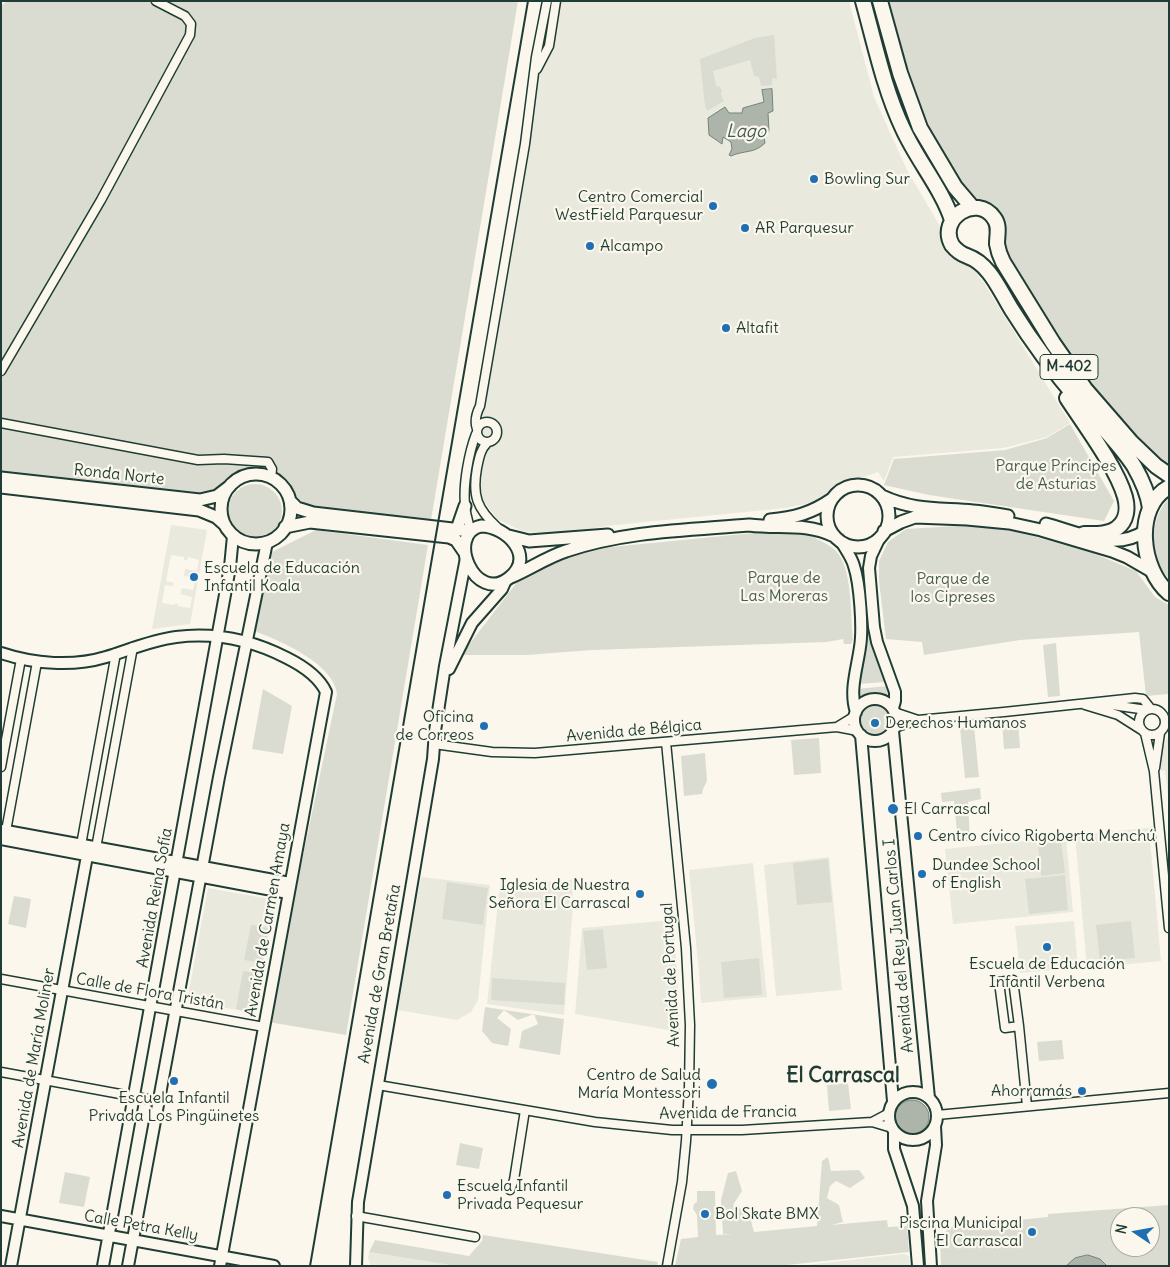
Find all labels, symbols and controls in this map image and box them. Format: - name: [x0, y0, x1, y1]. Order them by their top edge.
- water label: Lago: [726, 121, 766, 143]
- place label: Bowling Sur: [824, 169, 910, 189]
- marker: Bowling Sur: [808, 173, 820, 185]
- place label: Centro Comercial WestField Parquesur: [555, 187, 703, 225]
- marker: Centro Comercial WestField Parquesur: [707, 200, 719, 212]
- place label: AR Parquesur: [755, 218, 854, 238]
- marker: AR Parquesur: [739, 222, 751, 234]
- place label: Alcampo: [600, 236, 663, 256]
- marker: Alcampo: [584, 240, 596, 252]
- place label: Altafit: [736, 318, 779, 338]
- marker: Altafit: [720, 322, 732, 334]
- road number: M-402: [1040, 354, 1098, 380]
- park label: Parque Príncipes de Asturias: [995, 456, 1117, 494]
- street label: Ronda Norte: [73, 461, 165, 489]
- place label: Escuela de Educación Infantil Koala: [204, 558, 360, 596]
- park label: Parque de Las Moreras: [740, 568, 828, 606]
- park label: Parque de los Cipreses: [911, 569, 995, 607]
- marker: Escuela de Educación Infantil Koala: [188, 571, 200, 583]
- place label: Oficina de Correos: [395, 707, 474, 745]
- place label: Derechos Humanos: [885, 713, 1027, 733]
- street label: Avenida de Bélgica: [565, 716, 703, 746]
- marker: Derechos Humanos: [869, 717, 881, 729]
- marker: Oficina de Correos: [478, 720, 490, 732]
- place label: El Carrascal: [904, 799, 990, 819]
- marker: El Carrascal: [886, 802, 900, 816]
- street label: Avenida de Carmen Amaya: [241, 821, 295, 1019]
- place label: Centro cívico Rigoberta Menchú: [928, 826, 1156, 846]
- street label: Avenida Reina Sofía: [133, 827, 177, 969]
- marker: Centro cívico Rigoberta Menchú: [912, 830, 924, 842]
- street label: Avenida del Rey Juan Carlos I: [880, 838, 918, 1054]
- place label: Dundee School of English: [932, 855, 1040, 893]
- marker: Dundee School of English: [916, 868, 928, 880]
- place label: Iglesia de Nuestra Señora El Carrascal: [489, 875, 630, 913]
- street label: Avenida de Gran Bretaña: [355, 883, 405, 1065]
- marker: Iglesia de Nuestra Señora El Carrascal: [634, 888, 646, 900]
- street label: Avenida de Portugal: [658, 902, 684, 1048]
- marker: Escuela de Educación Infantil Verbena: [1041, 941, 1053, 953]
- place label: Escuela de Educación Infantil Verbena: [969, 954, 1125, 992]
- street label: Avenida de María Moliner: [9, 967, 59, 1149]
- street label: Calle de Flora Tristán: [74, 969, 226, 1015]
- district label: El Carrascal: [786, 1063, 900, 1089]
- place label: Centro de Salud María Montessori: [577, 1065, 701, 1103]
- marker: Escuela Infantil Privada Los Pingüinetes: [168, 1075, 180, 1087]
- marker: Centro de Salud María Montessori: [705, 1077, 719, 1091]
- place label: Ahorramás: [991, 1081, 1072, 1101]
- marker: Ahorramás: [1076, 1085, 1088, 1097]
- place label: Escuela Infantil Privada Los Pingüinetes: [89, 1088, 259, 1126]
- street label: Avenida de Francia: [659, 1102, 797, 1124]
- place label: Escuela Infantil Privada Pequesur: [457, 1176, 583, 1214]
- marker: Escuela Infantil Privada Pequesur: [441, 1189, 453, 1201]
- place label: Bol Skate BMX: [715, 1204, 819, 1224]
- street label: Calle Petra Kelly: [82, 1206, 200, 1246]
- north arrow: [1110, 1207, 1160, 1257]
- marker: Bol Skate BMX: [699, 1208, 711, 1220]
- place label: Piscina Municipal El Carrascal: [899, 1213, 1022, 1251]
- text: N: [1111, 1222, 1131, 1236]
- marker: Piscina Municipal El Carrascal: [1026, 1226, 1038, 1238]

